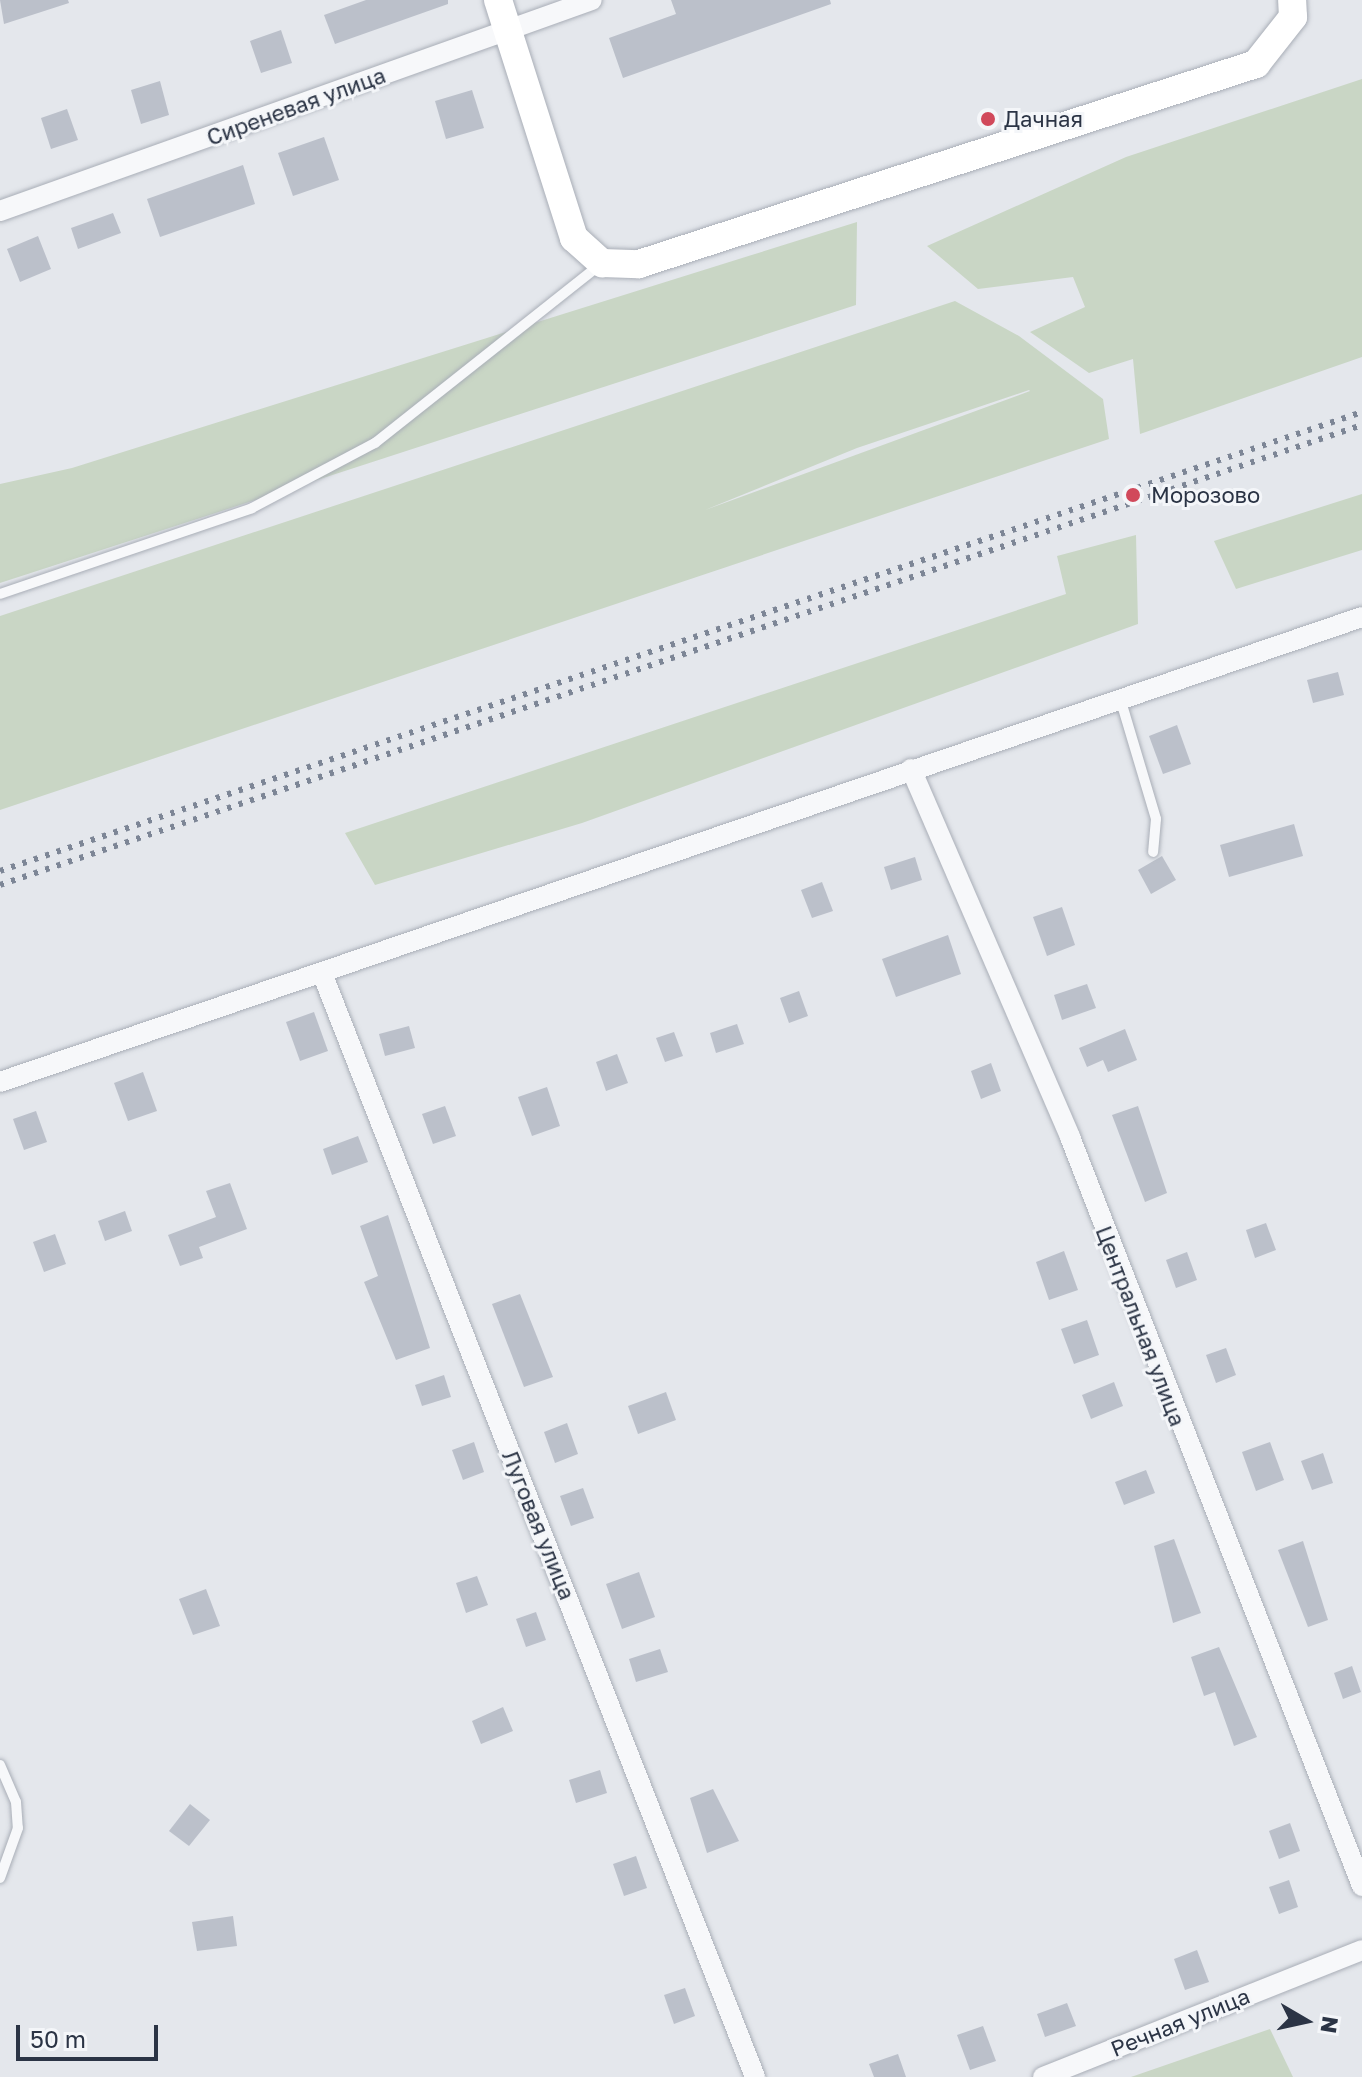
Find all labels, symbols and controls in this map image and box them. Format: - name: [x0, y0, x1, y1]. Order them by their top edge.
- street label: Сиреневая улица: [203, 61, 389, 151]
- place label: Дачная: [1004, 106, 1083, 132]
- marker: Дачная: [979, 110, 997, 128]
- place label: Морозово: [1151, 482, 1260, 508]
- marker: Морозово: [1122, 484, 1144, 506]
- street label: Центральная улица: [1091, 1222, 1191, 1430]
- street label: Луговая улица: [497, 1447, 581, 1603]
- north arrow: [1266, 1981, 1346, 2061]
- street label: Речная улица: [1107, 1982, 1253, 2062]
- scale bar: [20, 2009, 162, 2059]
- text: N: [1316, 2014, 1345, 2035]
- text: 50 m: [30, 2024, 86, 2053]

